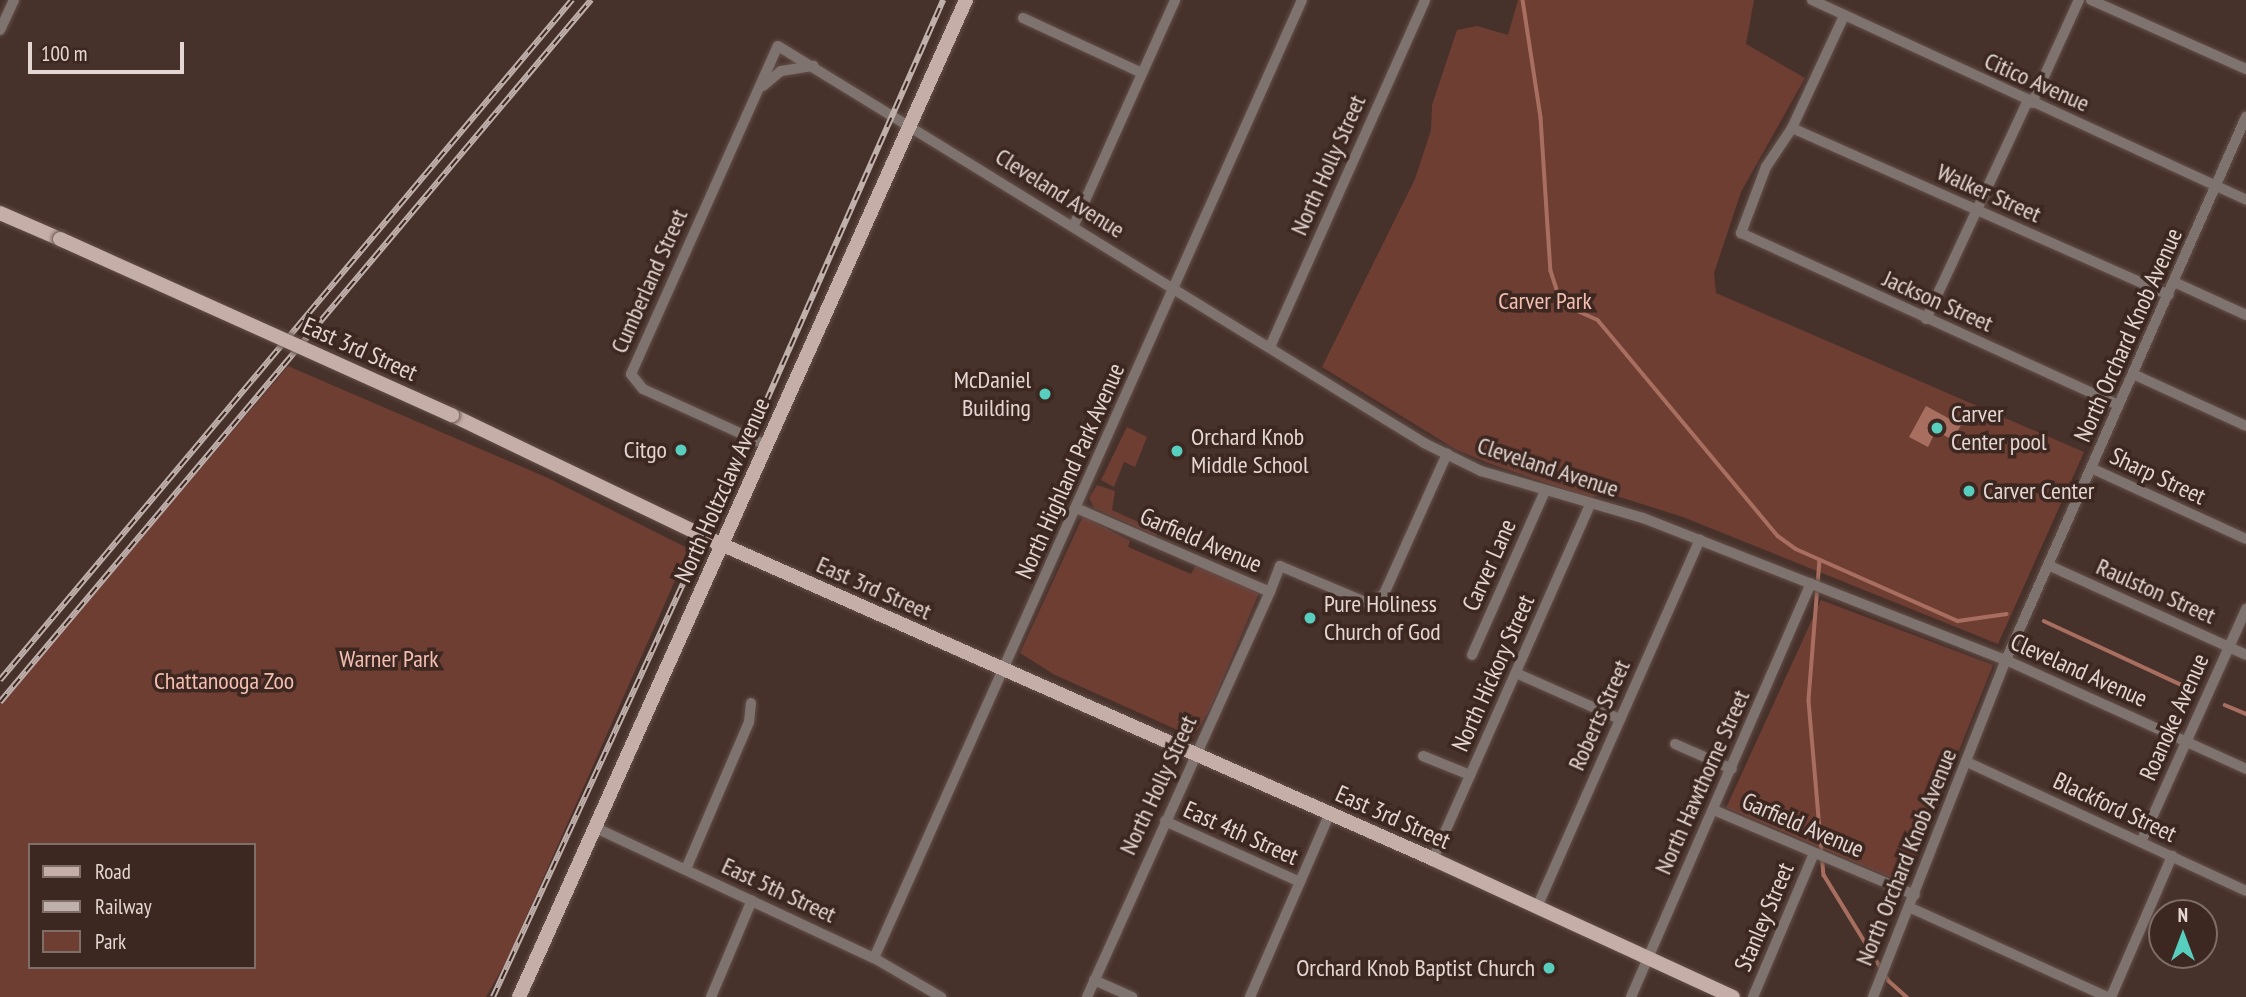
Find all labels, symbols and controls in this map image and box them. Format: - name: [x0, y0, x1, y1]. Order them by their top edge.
- scale bar: [32, 28, 187, 72]
- text: 100 m: [41, 40, 87, 67]
- street label: Citico Avenue: [1980, 46, 2094, 118]
- street label: North Holly Street: [1284, 90, 1372, 240]
- street label: Cleveland Avenue: [990, 142, 1130, 244]
- street label: Walker Street: [1933, 157, 2045, 229]
- street label: Cumberland Street: [604, 205, 694, 357]
- street label: North Orchard Knob Avenue: [2068, 223, 2188, 447]
- street label: Jackson Street: [1879, 264, 1997, 338]
- park label: Carver Park: [1498, 287, 1592, 315]
- street label: East 3rd Street: [298, 311, 422, 387]
- street label: North Highland Park Avenue: [1009, 358, 1131, 584]
- place label: McDaniel Building: [954, 366, 1031, 422]
- marker: McDaniel Building: [1037, 386, 1053, 402]
- street label: North Holtzclaw Avenue: [668, 393, 776, 587]
- place label: Carver Center pool: [1951, 400, 2047, 456]
- marker: Carver Center pool: [1929, 420, 1945, 436]
- place label: Orchard Knob Middle School: [1191, 423, 1309, 479]
- street label: Cleveland Avenue: [1474, 431, 1622, 503]
- place label: Citgo: [624, 436, 667, 464]
- street label: Sharp Street: [2106, 441, 2210, 511]
- marker: Citgo: [673, 442, 689, 458]
- marker: Orchard Knob Middle School: [1169, 443, 1185, 459]
- place label: Carver Center: [1983, 477, 2094, 505]
- marker: Carver Center: [1961, 483, 1977, 499]
- street label: Garfield Avenue: [1135, 501, 1267, 579]
- street label: Carver Lane: [1456, 515, 1522, 615]
- street label: East 3rd Street: [812, 550, 936, 626]
- street label: Raulston Street: [2092, 552, 2220, 630]
- place label: Pure Holiness Church of God: [1324, 590, 1441, 646]
- street label: North Hickory Street: [1445, 590, 1541, 756]
- marker: Pure Holiness Church of God: [1302, 610, 1318, 626]
- street label: Cleveland Avenue: [2006, 627, 2152, 713]
- park label: Warner Park: [339, 645, 439, 673]
- street label: Roanoke Avenue: [2133, 649, 2215, 785]
- street label: Roberts Street: [1562, 655, 1636, 775]
- park label: Chattanooga Zoo: [154, 667, 294, 695]
- street label: North Hawthorne Street: [1648, 685, 1756, 879]
- street label: North Holly Street: [1113, 711, 1203, 859]
- street label: North Orchard Knob Avenue: [1849, 744, 1963, 970]
- street label: Blackford Street: [2049, 766, 2181, 848]
- street label: East 3rd Street: [1331, 779, 1455, 855]
- street label: Garfield Avenue: [1737, 786, 1869, 864]
- street label: East 4th Street: [1179, 795, 1303, 871]
- legend: [28, 843, 256, 969]
- street label: East 5th Street: [717, 851, 841, 929]
- text: Road: [95, 858, 131, 885]
- street label: Stanley Street: [1728, 858, 1800, 976]
- text: Railway: [95, 893, 152, 920]
- north arrow: [2148, 899, 2218, 969]
- text: N: [2178, 903, 2188, 927]
- text: Park: [95, 928, 126, 955]
- place label: Orchard Knob Baptist Church: [1296, 954, 1535, 982]
- marker: Orchard Knob Baptist Church: [1541, 960, 1557, 976]

